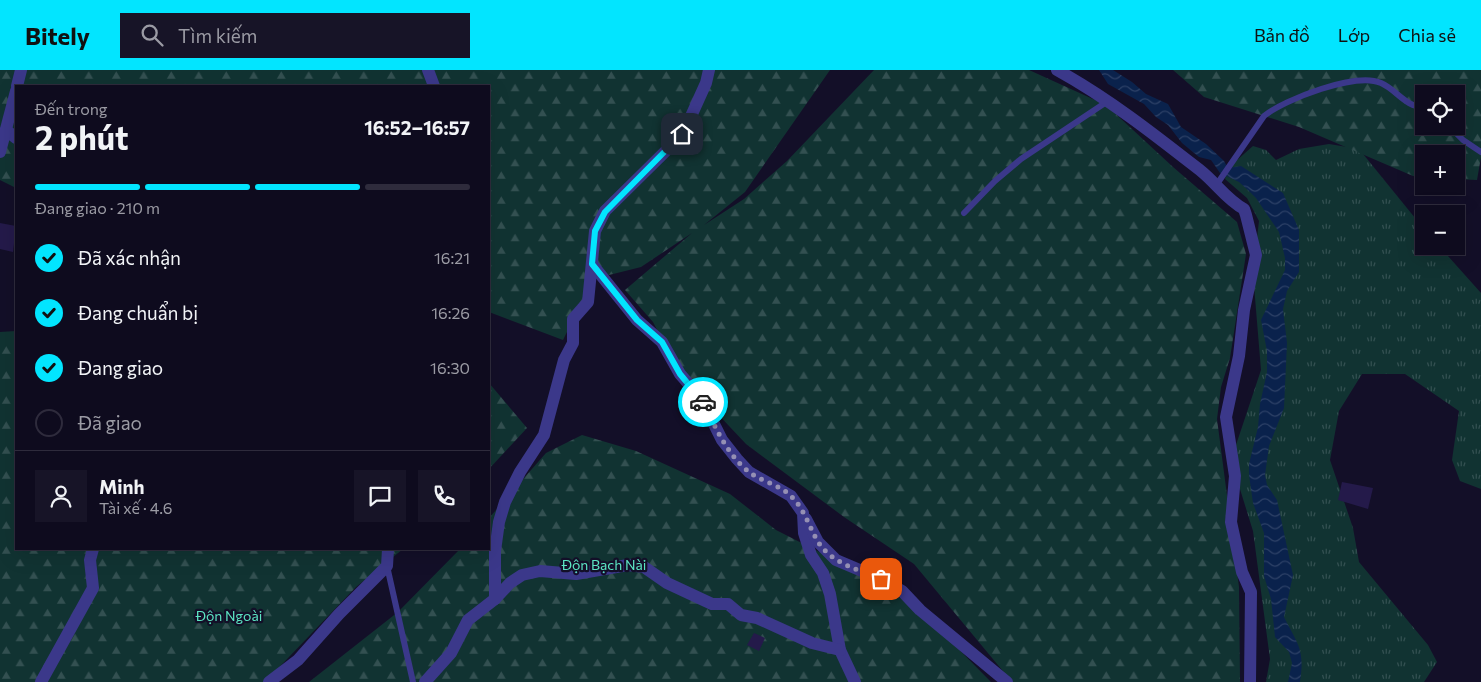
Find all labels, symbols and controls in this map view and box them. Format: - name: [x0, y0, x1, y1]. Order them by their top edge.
- search box: [120, 13, 470, 58]
- text: Bitely: [25, 21, 90, 50]
- icon: search: [138, 21, 166, 49]
- text: Tìm kiếm: [178, 24, 257, 47]
- text: Bản đồ: [1254, 24, 1310, 46]
- text: Lớp: [1338, 24, 1370, 46]
- text: Chia sẻ: [1398, 24, 1456, 46]
- map controls: [1415, 85, 1465, 255]
- button: locate: [1415, 85, 1465, 135]
- text: Đến trong: [35, 99, 108, 118]
- pin: [661, 113, 703, 155]
- text: 16:52–16:57: [364, 116, 470, 139]
- text: 2 phút: [35, 117, 129, 157]
- icon: home: [668, 120, 696, 148]
- button: +: [1415, 145, 1465, 195]
- text: Đang giao · 210 m: [35, 198, 160, 217]
- button: −: [1415, 205, 1465, 255]
- icon: check: [35, 244, 63, 272]
- text: Đã xác nhận: [78, 246, 181, 269]
- text: 16:21: [434, 248, 470, 267]
- icon: check: [35, 299, 63, 327]
- text: Đang chuẩn bị: [78, 301, 198, 324]
- text: 16:26: [431, 303, 470, 322]
- icon: check: [35, 354, 63, 382]
- text: Đang giao: [78, 356, 163, 379]
- text: 16:30: [430, 358, 470, 377]
- courier: [678, 377, 728, 427]
- icon: car: [689, 388, 717, 416]
- text: Đã giao: [78, 411, 142, 434]
- button: person: [35, 470, 87, 522]
- button: chat: [354, 470, 406, 522]
- button: phone: [418, 470, 470, 522]
- text: Minh: [99, 475, 145, 498]
- text: Tài xế · 4.6: [99, 498, 173, 517]
- park label: Độn Bạch Nài: [561, 556, 646, 573]
- pin: [860, 558, 902, 600]
- icon: bag: [867, 565, 895, 593]
- park label: Độn Ngoài: [195, 607, 262, 624]

